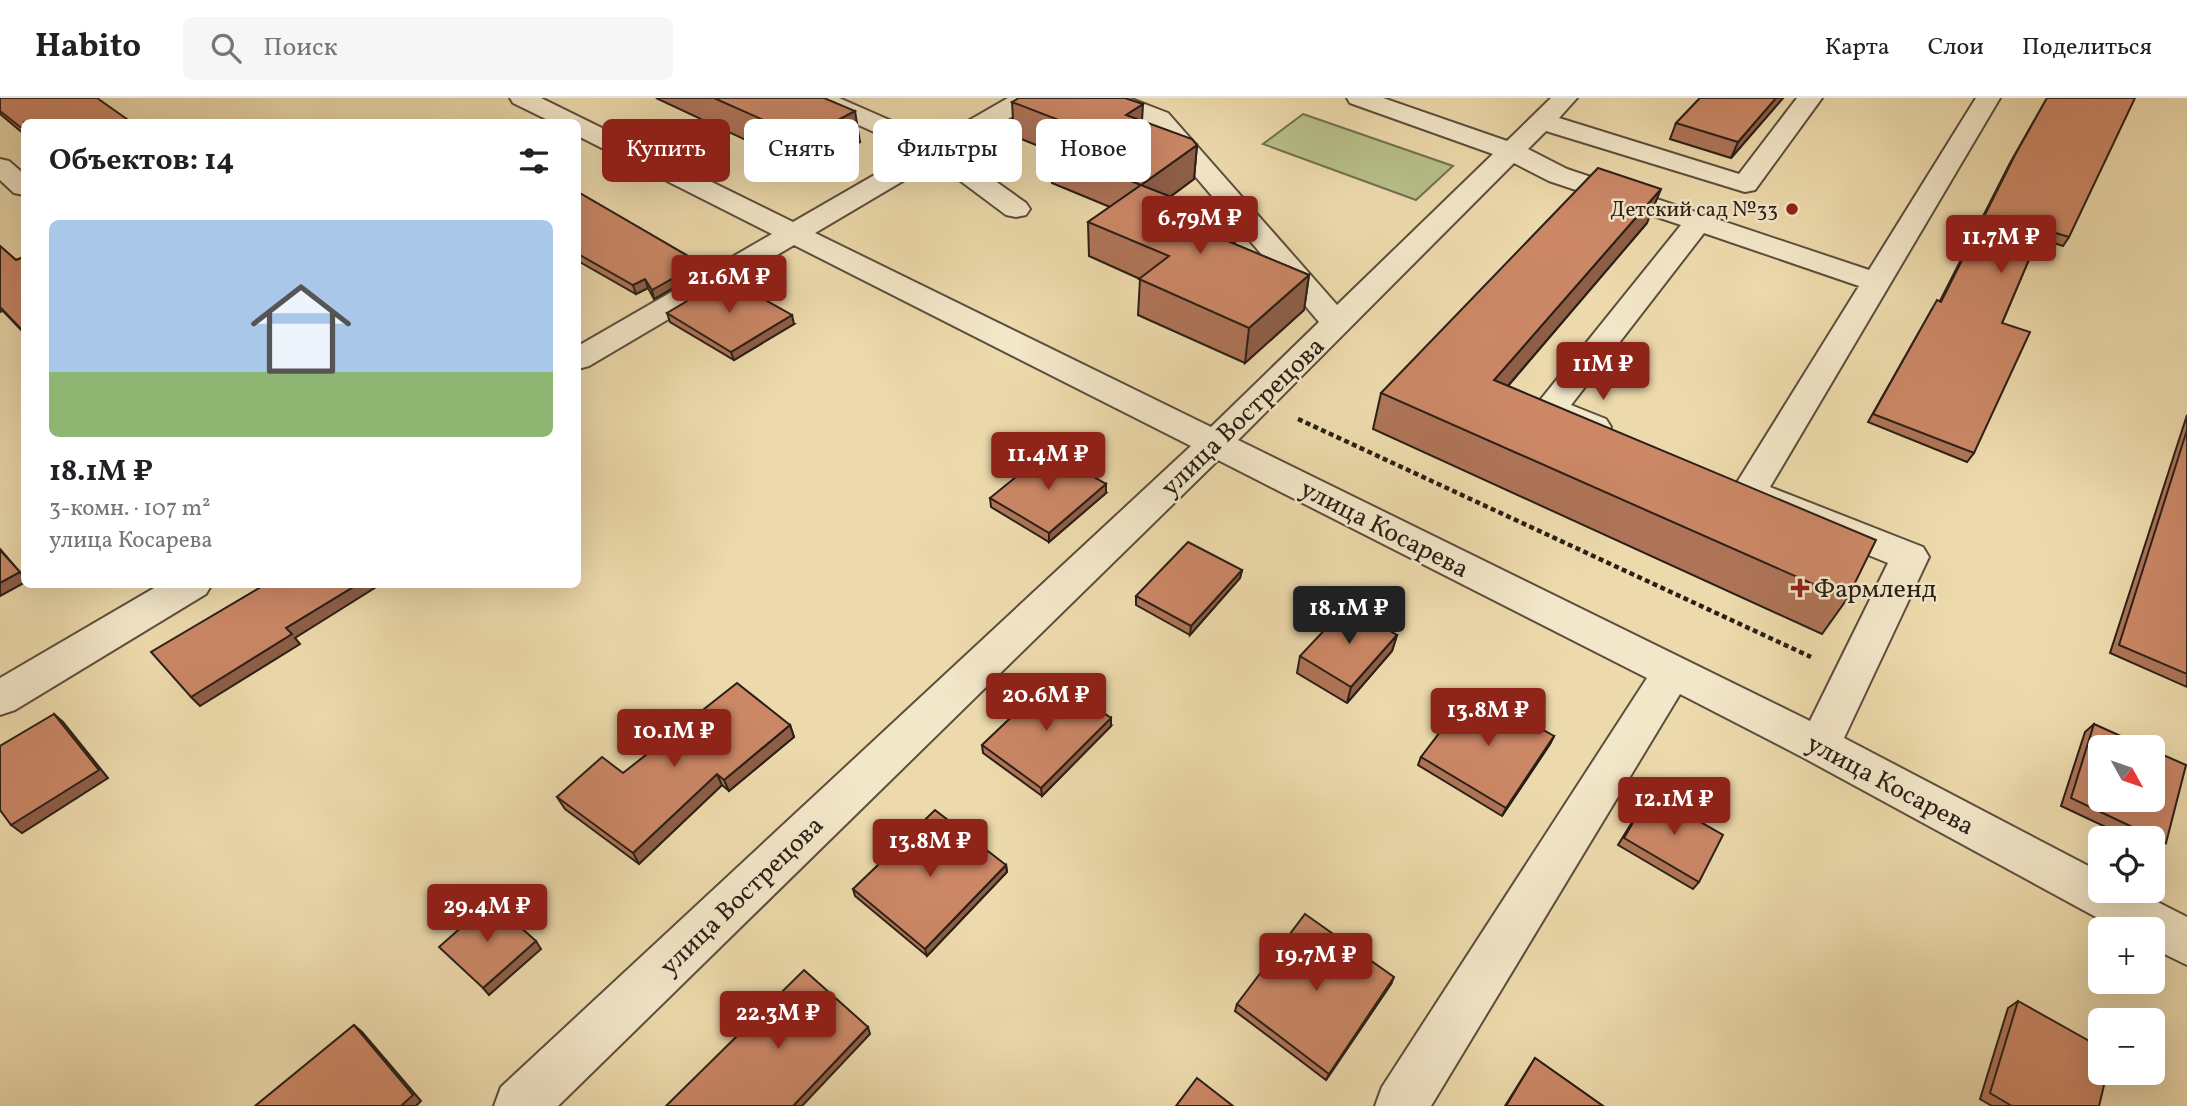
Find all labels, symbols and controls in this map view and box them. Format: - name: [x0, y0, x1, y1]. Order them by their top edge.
- search box: [183, 17, 673, 80]
- text: Habito: [35, 25, 141, 71]
- icon: search: [207, 29, 245, 67]
- text: Поиск: [263, 30, 338, 66]
- text: Карта: [1825, 31, 1890, 65]
- text: Слои: [1928, 31, 1984, 65]
- text: Поделиться: [2022, 31, 2152, 65]
- chip: Купить: [602, 119, 730, 182]
- chip: Снять: [744, 119, 859, 182]
- chip: Фильтры: [873, 119, 1022, 182]
- chip: Новое: [1036, 119, 1151, 182]
- text: Объектов: 14: [49, 140, 234, 182]
- icon: filters: [515, 142, 553, 180]
- place label: Детский сад №33: [1610, 196, 1778, 225]
- pin: 6.79M ₽: [1135, 197, 1265, 256]
- marker: Детский сад №33: [1784, 201, 1800, 217]
- text: 6.79M ₽: [1158, 203, 1242, 235]
- pin: 11.7M ₽: [1936, 216, 2066, 275]
- text: 11.7M ₽: [1962, 222, 2040, 254]
- pin: 21.6M ₽: [664, 256, 794, 315]
- text: 21.6M ₽: [688, 262, 770, 294]
- icon: home: [238, 266, 364, 392]
- street label: улица Вострецова: [1153, 330, 1333, 505]
- pin: 11M ₽: [1554, 342, 1652, 402]
- text: 11M ₽: [1572, 349, 1634, 381]
- pin: 11.4M ₽: [983, 432, 1113, 492]
- text: 11.4M ₽: [1007, 439, 1089, 471]
- text: 18.1M ₽: [49, 451, 153, 493]
- street label: улица Косарева: [1293, 472, 1475, 588]
- text: 3-комн. · 107 m²: [49, 493, 211, 525]
- text: улица Косарева: [49, 525, 213, 557]
- place label: Фармленд: [1814, 572, 1937, 608]
- marker: Фармленд: [1792, 580, 1808, 596]
- pin: 18.1M ₽: [1284, 587, 1414, 646]
- text: 18.1M ₽: [1309, 593, 1389, 625]
- pin: 20.6M ₽: [981, 674, 1111, 733]
- text: 20.6M ₽: [1002, 680, 1090, 712]
- pin: 13.8M ₽: [1423, 688, 1553, 748]
- text: 13.8M ₽: [1447, 695, 1529, 727]
- pin: 10.1M ₽: [609, 710, 739, 769]
- text: 10.1M ₽: [633, 716, 715, 748]
- street label: улица Косарева: [1800, 726, 1980, 845]
- north arrow: [2088, 735, 2165, 812]
- map controls: [2088, 735, 2165, 1085]
- pin: 12.1M ₽: [1609, 778, 1739, 837]
- text: 12.1M ₽: [1634, 784, 1714, 816]
- street label: улица Вострецова: [652, 809, 832, 984]
- pin: 13.8M ₽: [865, 820, 995, 879]
- text: 13.8M ₽: [889, 826, 971, 858]
- button: locate: [2088, 826, 2165, 903]
- pin: 29.4M ₽: [422, 884, 552, 944]
- text: 29.4M ₽: [443, 891, 531, 923]
- button: +: [2088, 917, 2165, 994]
- pin: 19.7M ₽: [1251, 934, 1381, 993]
- text: 19.7M ₽: [1275, 940, 1357, 972]
- pin: 22.3M ₽: [713, 992, 843, 1051]
- text: 22.3M ₽: [736, 998, 820, 1030]
- button: −: [2088, 1008, 2165, 1085]

